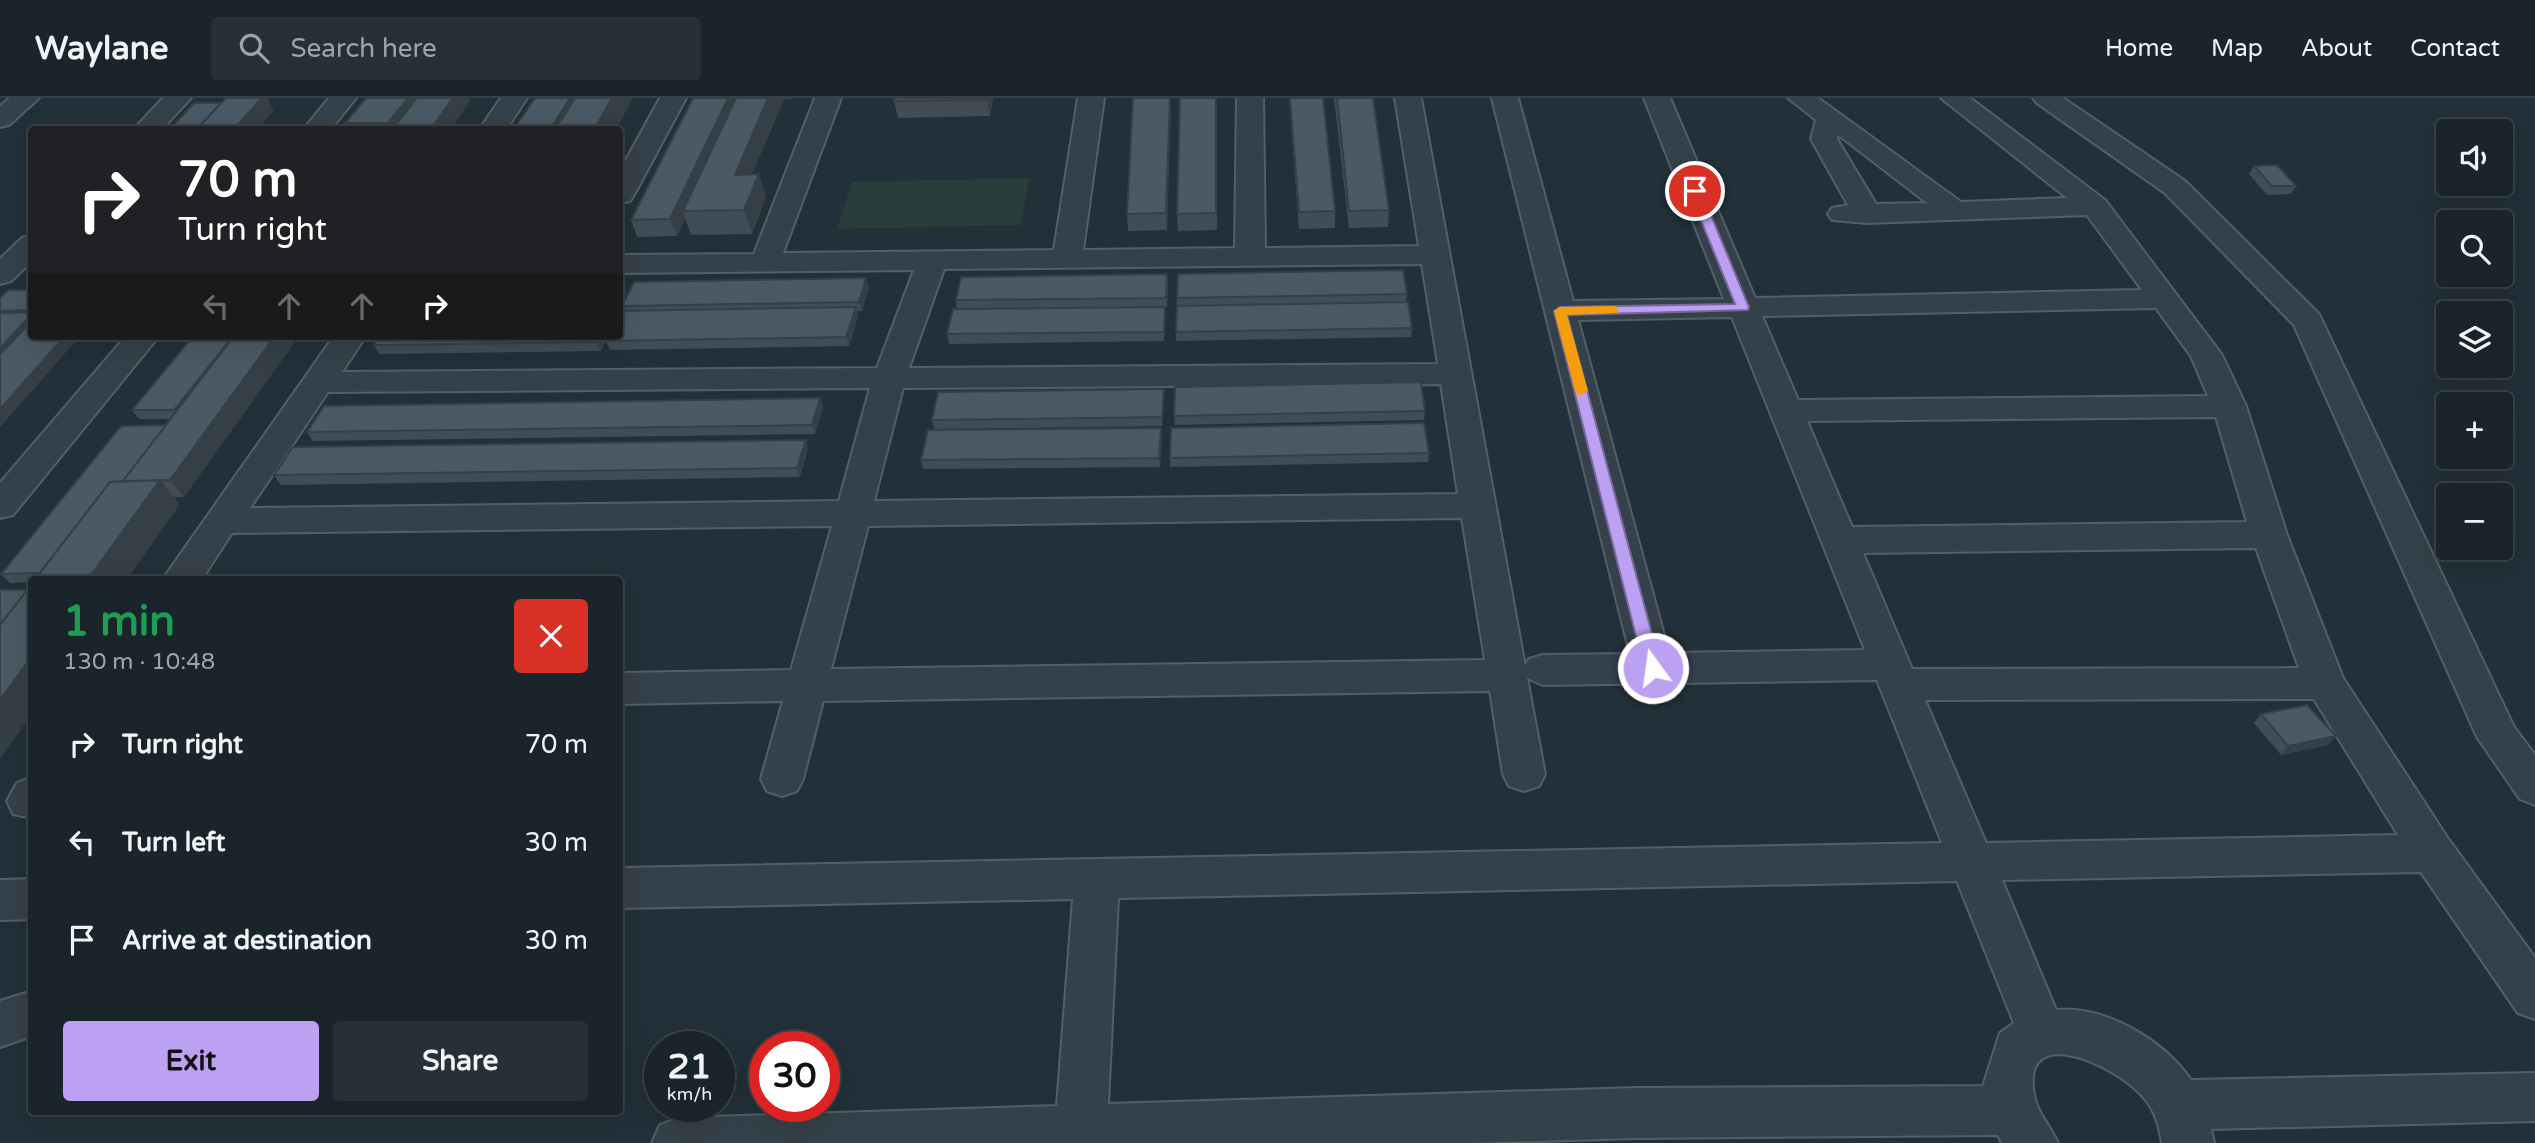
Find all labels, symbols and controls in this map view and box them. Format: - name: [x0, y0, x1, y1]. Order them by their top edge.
- search box: [211, 17, 701, 80]
- text: Waylane: [35, 29, 169, 68]
- icon: search: [235, 29, 273, 67]
- text: Search here: [291, 33, 437, 64]
- text: Home: [2105, 34, 2173, 63]
- text: Map: [2211, 34, 2263, 63]
- text: About: [2301, 34, 2372, 63]
- text: Contact: [2410, 34, 2500, 63]
- map controls: [2436, 119, 2513, 560]
- button: sound: [2436, 119, 2513, 196]
- text: 70 m: [178, 151, 297, 210]
- icon: right: [63, 154, 154, 245]
- pin: [1665, 161, 1725, 221]
- icon: arrive: [1676, 172, 1714, 210]
- button: search: [2436, 210, 2513, 287]
- text: Turn right: [178, 211, 327, 249]
- icon: left: [197, 287, 235, 325]
- icon: ahead: [270, 287, 308, 325]
- icon: ahead: [343, 287, 381, 325]
- icon: right: [416, 287, 454, 325]
- button: layers: [2436, 301, 2513, 378]
- button: +: [2436, 392, 2513, 469]
- button: −: [2436, 483, 2513, 560]
- text: 1 min: [63, 596, 175, 647]
- button: close: [514, 599, 588, 673]
- position arrow: [1616, 631, 1690, 705]
- text: 130 m · 10:48: [63, 648, 215, 676]
- icon: right: [63, 725, 101, 763]
- text: Turn right: [122, 729, 243, 760]
- text: 70 m: [525, 729, 588, 760]
- icon: left: [63, 823, 101, 861]
- text: Turn left: [122, 827, 225, 858]
- text: 30 m: [525, 827, 588, 858]
- icon: arrive: [63, 921, 101, 959]
- text: Arrive at destination: [122, 925, 372, 956]
- text: 30 m: [525, 925, 588, 956]
- button: Exit: [63, 1021, 319, 1101]
- button: Share: [333, 1021, 588, 1101]
- speed limit sign: 30: [749, 1031, 840, 1122]
- text: 21: [668, 1046, 711, 1088]
- text: km/h: [667, 1083, 712, 1105]

